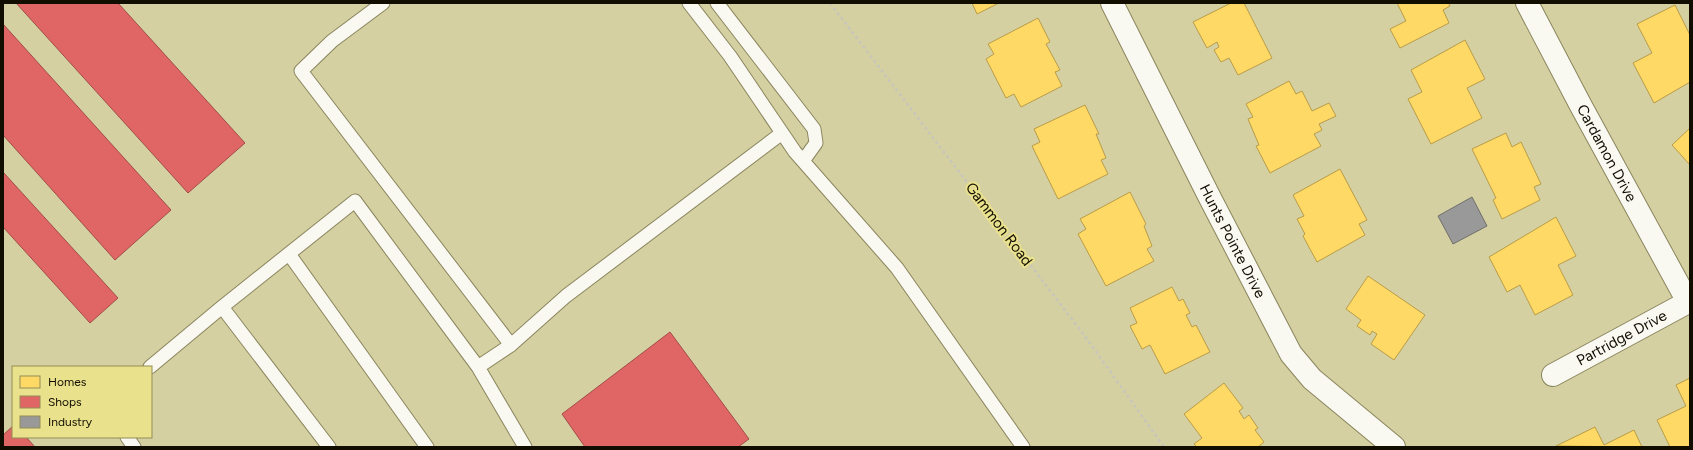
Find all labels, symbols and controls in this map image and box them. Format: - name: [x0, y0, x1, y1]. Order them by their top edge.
- street label: Cardamon Drive: [1573, 101, 1641, 205]
- street label: Gammon Road: [962, 179, 1036, 269]
- street label: Hunts Pointe Drive: [1196, 181, 1269, 301]
- street label: Partridge Drive: [1573, 306, 1670, 370]
- legend: [12, 366, 152, 438]
- text: Homes: [48, 375, 87, 389]
- text: Shops: [48, 395, 82, 409]
- text: Industry: [48, 415, 93, 429]

